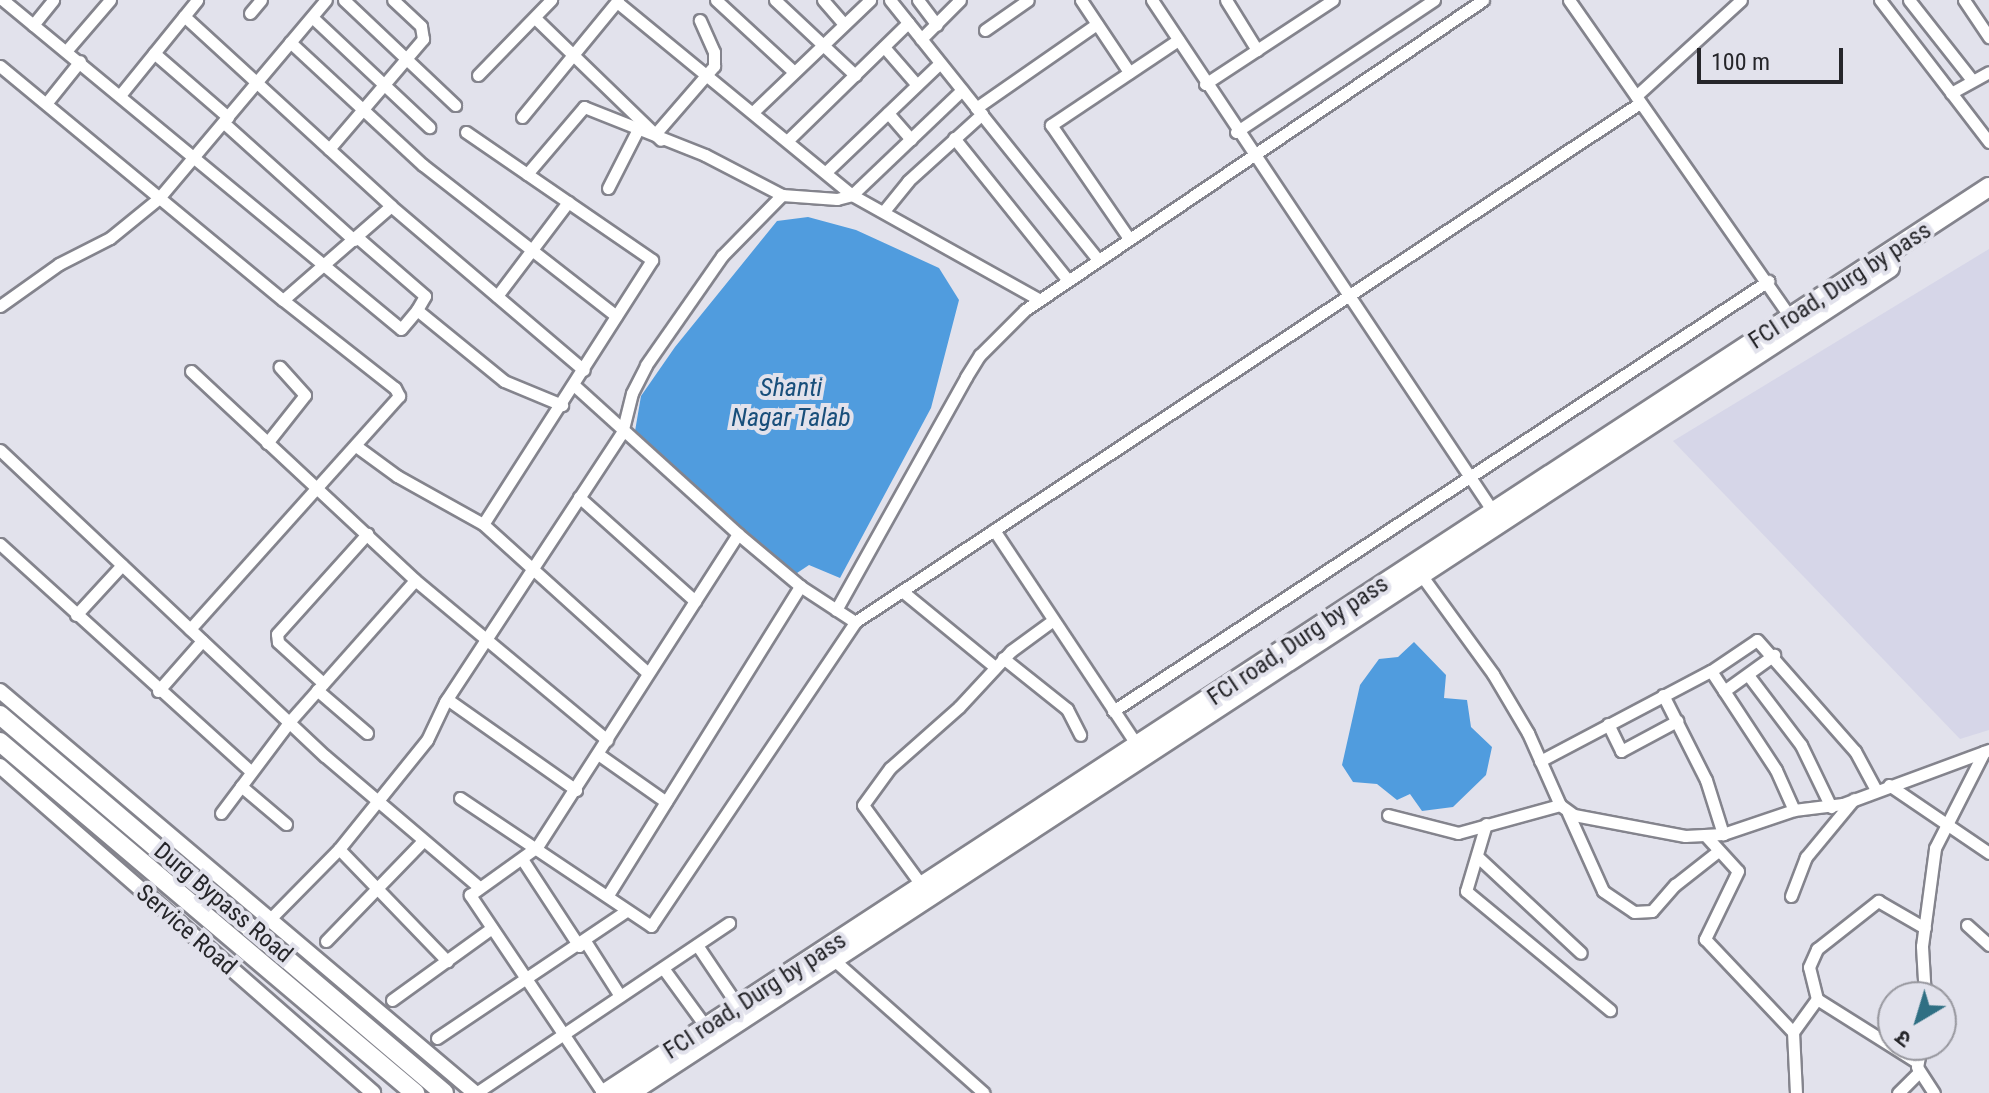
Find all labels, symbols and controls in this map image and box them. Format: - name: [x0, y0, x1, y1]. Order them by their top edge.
- scale bar: [1701, 32, 1847, 82]
- text: 100 m: [1711, 48, 1770, 76]
- street label: FCI road, Durg by pass: [1743, 216, 1937, 356]
- water label: Shanti Nagar Talab: [731, 372, 851, 434]
- street label: FCI road, Durg by pass: [1202, 570, 1394, 712]
- street label: Durg Bypass Road: [148, 837, 298, 969]
- street label: Service Road: [130, 879, 242, 981]
- street label: FCI road, Durg by pass: [658, 926, 852, 1066]
- north arrow: [1877, 981, 1957, 1061]
- text: उ: [1890, 1025, 1916, 1053]

